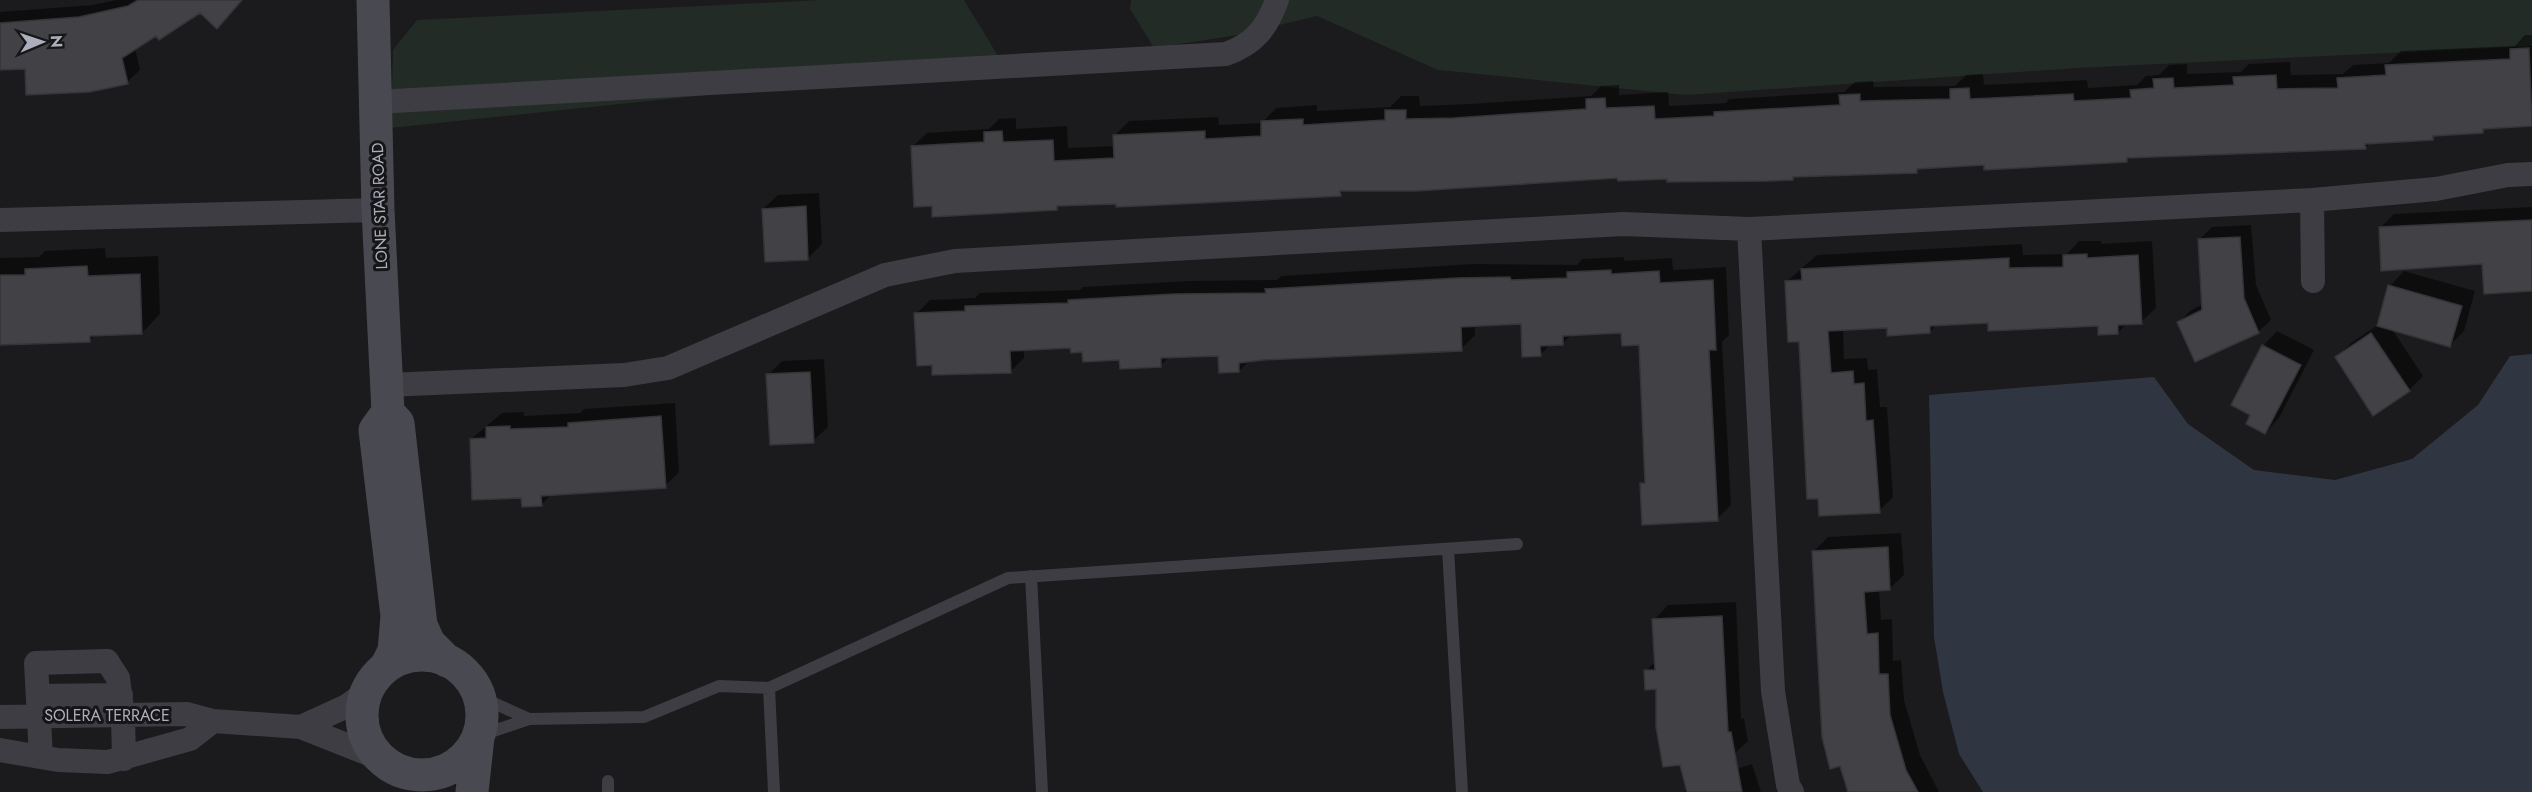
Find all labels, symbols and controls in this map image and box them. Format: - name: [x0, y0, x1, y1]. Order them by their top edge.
- north arrow: [12, 12, 72, 72]
- text: N: [45, 35, 68, 48]
- street label: LONE STAR ROAD: [366, 142, 393, 270]
- street label: SOLERA TERRACE: [44, 704, 170, 727]

